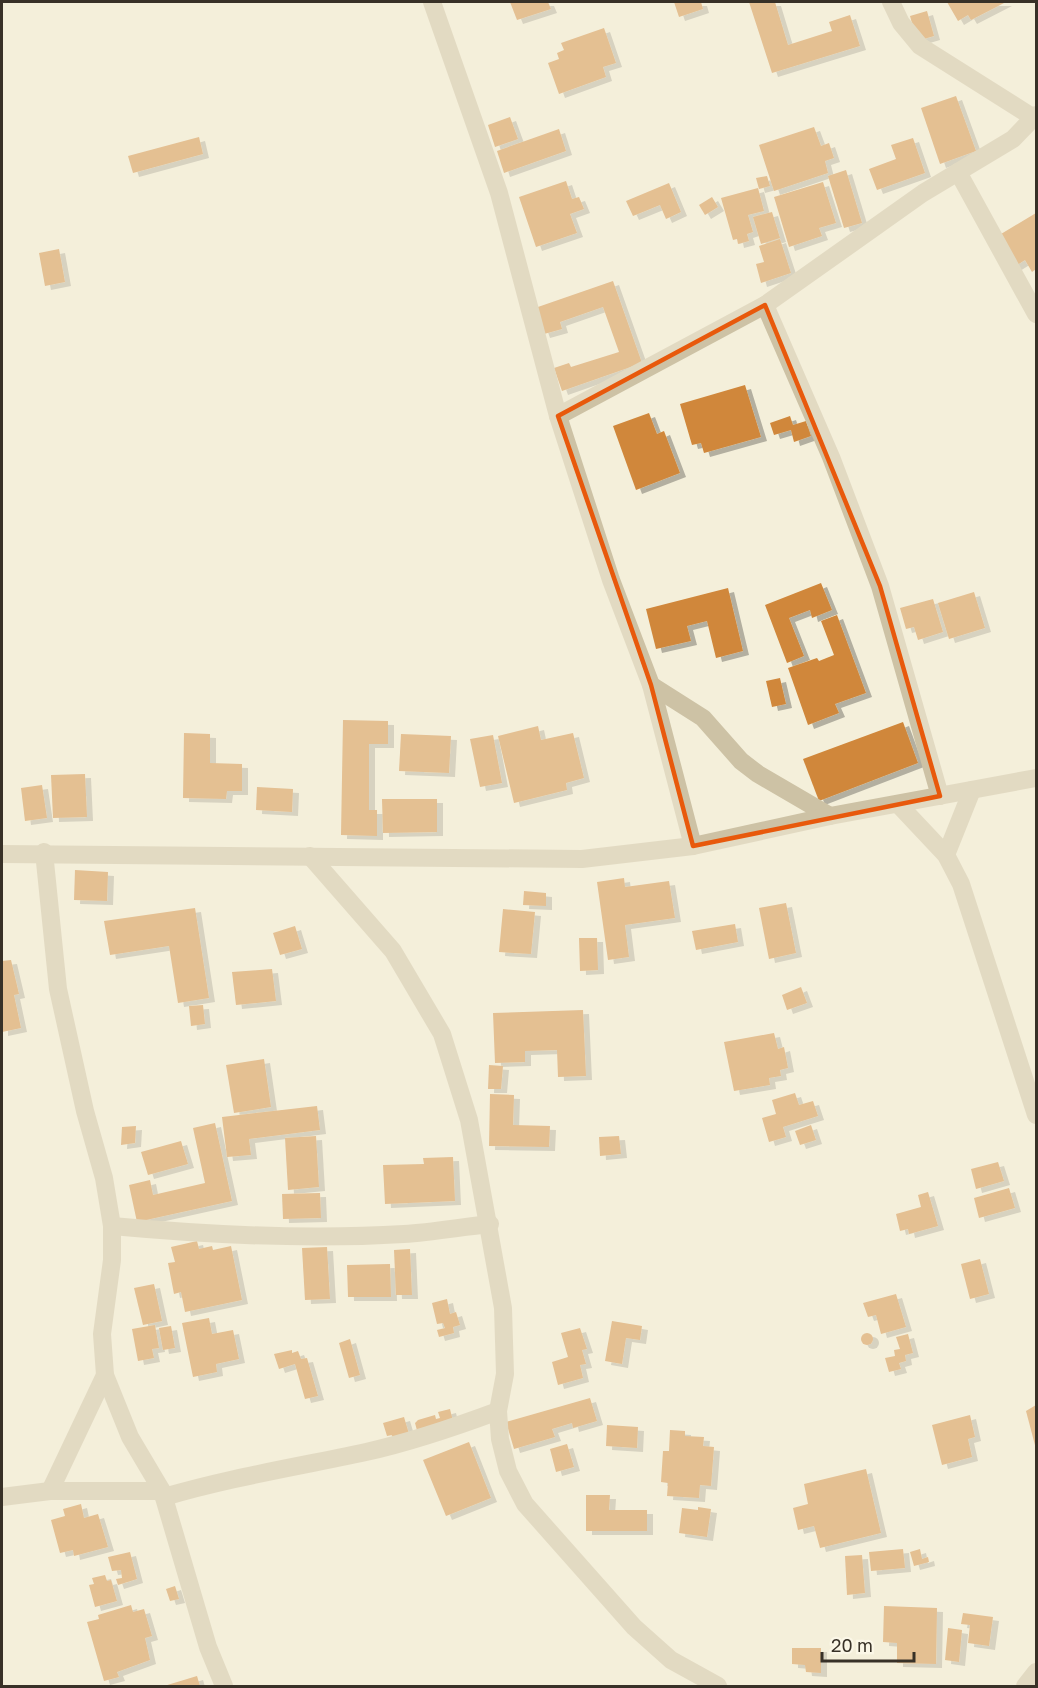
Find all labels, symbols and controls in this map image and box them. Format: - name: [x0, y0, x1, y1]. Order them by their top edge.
- scale bar: [822, 1625, 914, 1663]
- text: 20 m: [831, 1634, 873, 1656]

